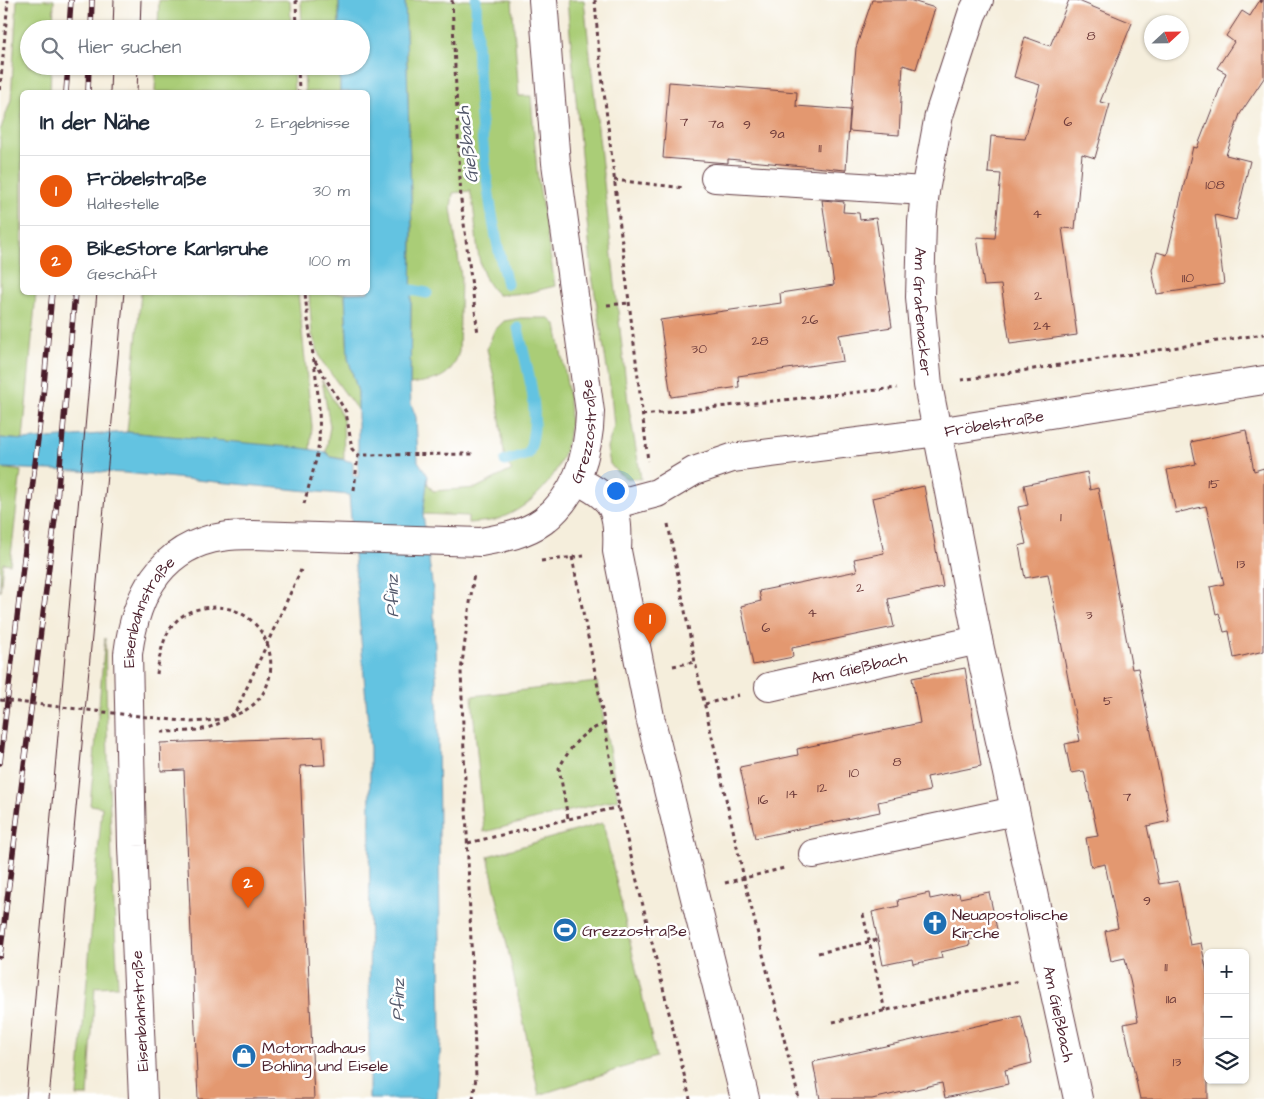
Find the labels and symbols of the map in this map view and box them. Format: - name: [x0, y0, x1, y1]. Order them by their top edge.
- north arrow: [1144, 15, 1189, 60]
- house number: 8: [1086, 26, 1096, 46]
- water label: Gießbach: [450, 104, 485, 185]
- house number: 7: [680, 112, 689, 132]
- house number: 6: [1064, 112, 1073, 132]
- house number: 7a: [708, 114, 724, 134]
- house number: 9: [743, 115, 751, 135]
- house number: 9a: [769, 124, 785, 144]
- house number: 11: [818, 138, 822, 158]
- house number: 108: [1205, 175, 1225, 195]
- house number: 4: [1032, 204, 1042, 224]
- street label: Am Grafenacker: [908, 247, 937, 377]
- house number: 110: [1182, 268, 1194, 288]
- house number: 2: [1034, 286, 1042, 306]
- house number: 26: [802, 310, 819, 330]
- house number: 24: [1033, 316, 1051, 336]
- house number: 28: [751, 331, 769, 351]
- house number: 30: [691, 339, 707, 359]
- street label: Grezzostraße: [565, 378, 602, 487]
- street label: Fröbelstraße: [943, 405, 1046, 443]
- house number: 15: [1208, 474, 1220, 494]
- your location: [603, 478, 629, 504]
- house number: 1: [1060, 507, 1062, 527]
- street label: Eisenbahnstraße: [118, 551, 180, 668]
- house number: 13: [1237, 554, 1245, 574]
- water label: Pfinz: [380, 573, 405, 618]
- house number: 2: [856, 578, 864, 598]
- pin: 1: [634, 603, 666, 644]
- house number: 4: [807, 603, 817, 623]
- house number: 3: [1085, 605, 1093, 625]
- house number: 6: [762, 618, 771, 638]
- street label: Am Gießbach: [809, 646, 909, 689]
- house number: 5: [1103, 691, 1113, 711]
- house number: 8: [892, 752, 902, 772]
- house number: 10: [849, 763, 859, 783]
- house number: 12: [817, 778, 827, 798]
- house number: 14: [786, 784, 798, 804]
- house number: 7: [1123, 787, 1132, 807]
- house number: 16: [758, 790, 769, 810]
- pin: 2: [232, 867, 264, 908]
- house number: 9: [1143, 891, 1151, 911]
- place label: Neuapostolische Kirche: [952, 904, 1068, 944]
- church icon: Neuapostolische Kirche: [922, 910, 948, 936]
- sports icon: Grezzostraße: [552, 917, 578, 943]
- place label: Grezzostraße: [582, 920, 687, 942]
- street label: Eisenbahnstraße: [126, 950, 154, 1072]
- house number: 11: [1164, 957, 1168, 977]
- street label: Am Gießbach: [1037, 964, 1080, 1064]
- water label: Pfinz: [386, 978, 411, 1021]
- house number: 11a: [1166, 989, 1176, 1009]
- place label: Motorradhaus Bohling und Eisele: [262, 1037, 389, 1078]
- shop icon: Motorradhaus Bohling und Eisele: [231, 1043, 257, 1069]
- house number: 13: [1173, 1052, 1181, 1072]

